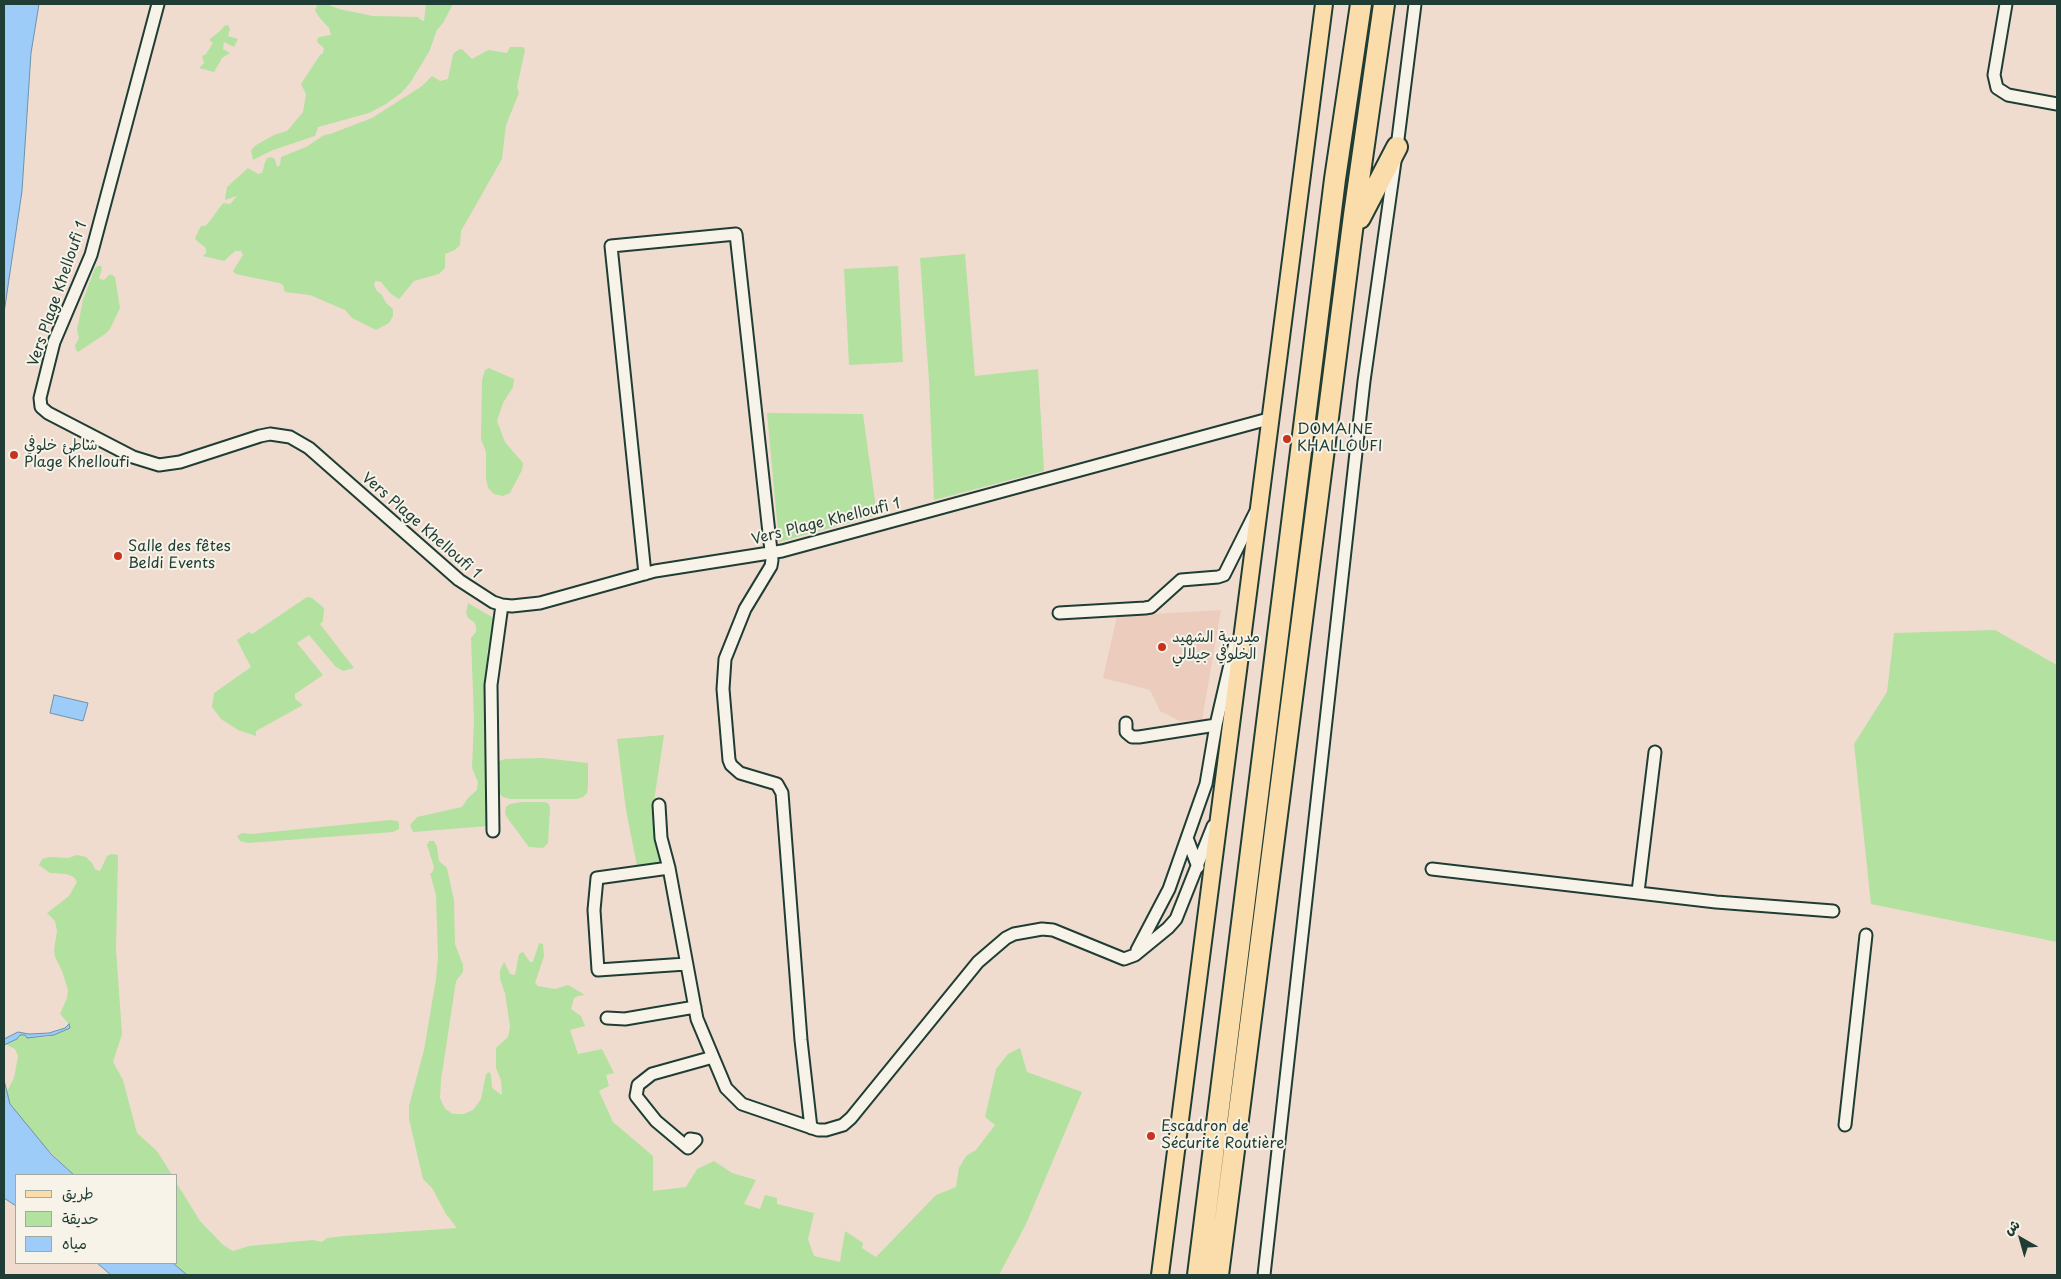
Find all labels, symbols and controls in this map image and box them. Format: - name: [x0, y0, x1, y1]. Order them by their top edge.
- street label: Vers Plage Khelloufi 1: [25, 219, 91, 369]
- place label: DOMAINE KHALLOUFI: [1297, 421, 1383, 456]
- marker: DOMAINE KHALLOUFI: [1281, 433, 1293, 445]
- place label: شاطئ خلوفي Plage Khelloufi: [24, 437, 130, 472]
- marker: شاطئ خلوفي Plage Khelloufi: [8, 449, 20, 461]
- street label: Vers Plage Khelloufi 1: [358, 469, 484, 583]
- street label: Vers Plage Khelloufi 1: [750, 495, 902, 549]
- place label: Salle des fêtes Beldi Events: [128, 538, 231, 573]
- marker: Salle des fêtes Beldi Events: [112, 550, 124, 562]
- place label: مدرسة الشهيد الخلوفي جيلالي: [1172, 629, 1260, 664]
- marker: مدرسة الشهيد الخلوفي جيلالي: [1156, 641, 1168, 653]
- place label: Escadron de Sécurité Routière: [1161, 1118, 1284, 1153]
- marker: Escadron de Sécurité Routière: [1145, 1130, 1157, 1142]
- legend: [15, 1174, 178, 1264]
- text: طريق: [62, 1181, 94, 1204]
- text: حديقة: [62, 1206, 99, 1229]
- north arrow: [1996, 1214, 2046, 1264]
- text: ش: [1999, 1214, 2024, 1240]
- text: مياه: [62, 1231, 87, 1254]

